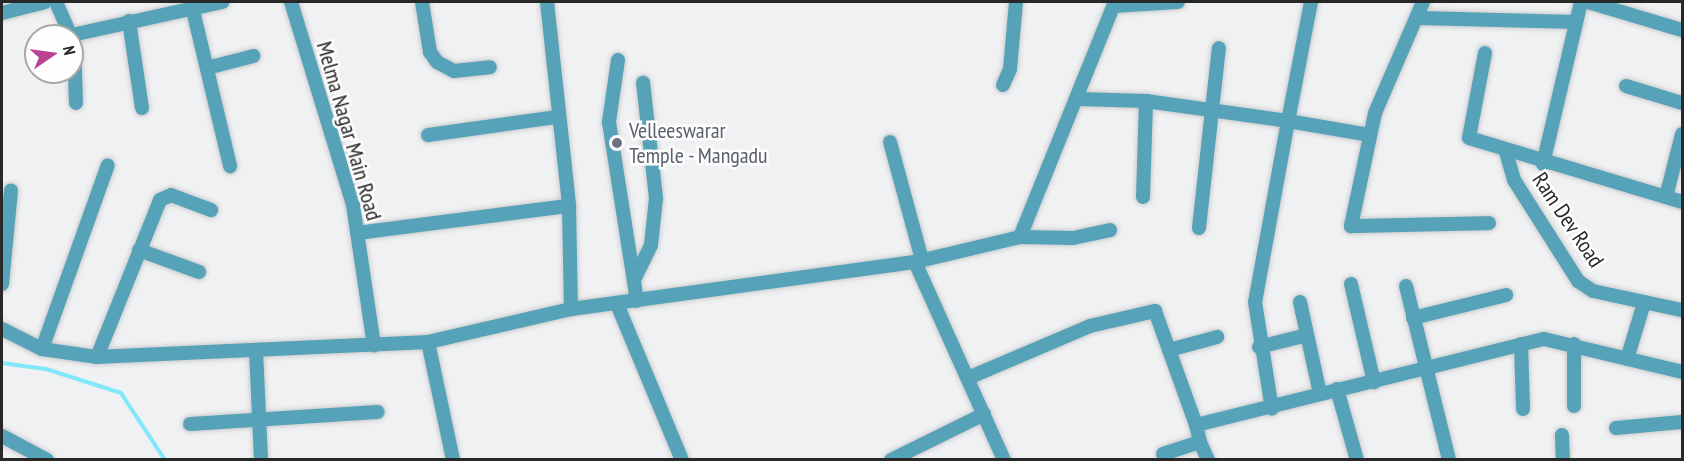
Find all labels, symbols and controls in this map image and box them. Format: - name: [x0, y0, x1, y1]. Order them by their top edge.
- north arrow: [24, 24, 84, 84]
- street label: Melma Nagar Main Road: [311, 38, 387, 224]
- text: N: [59, 44, 80, 57]
- place label: Velleeswarar Temple - Mangadu: [629, 117, 769, 168]
- marker: Velleeswarar Temple - Mangadu: [610, 136, 624, 150]
- street label: Ram Dev Road: [1526, 167, 1610, 273]

